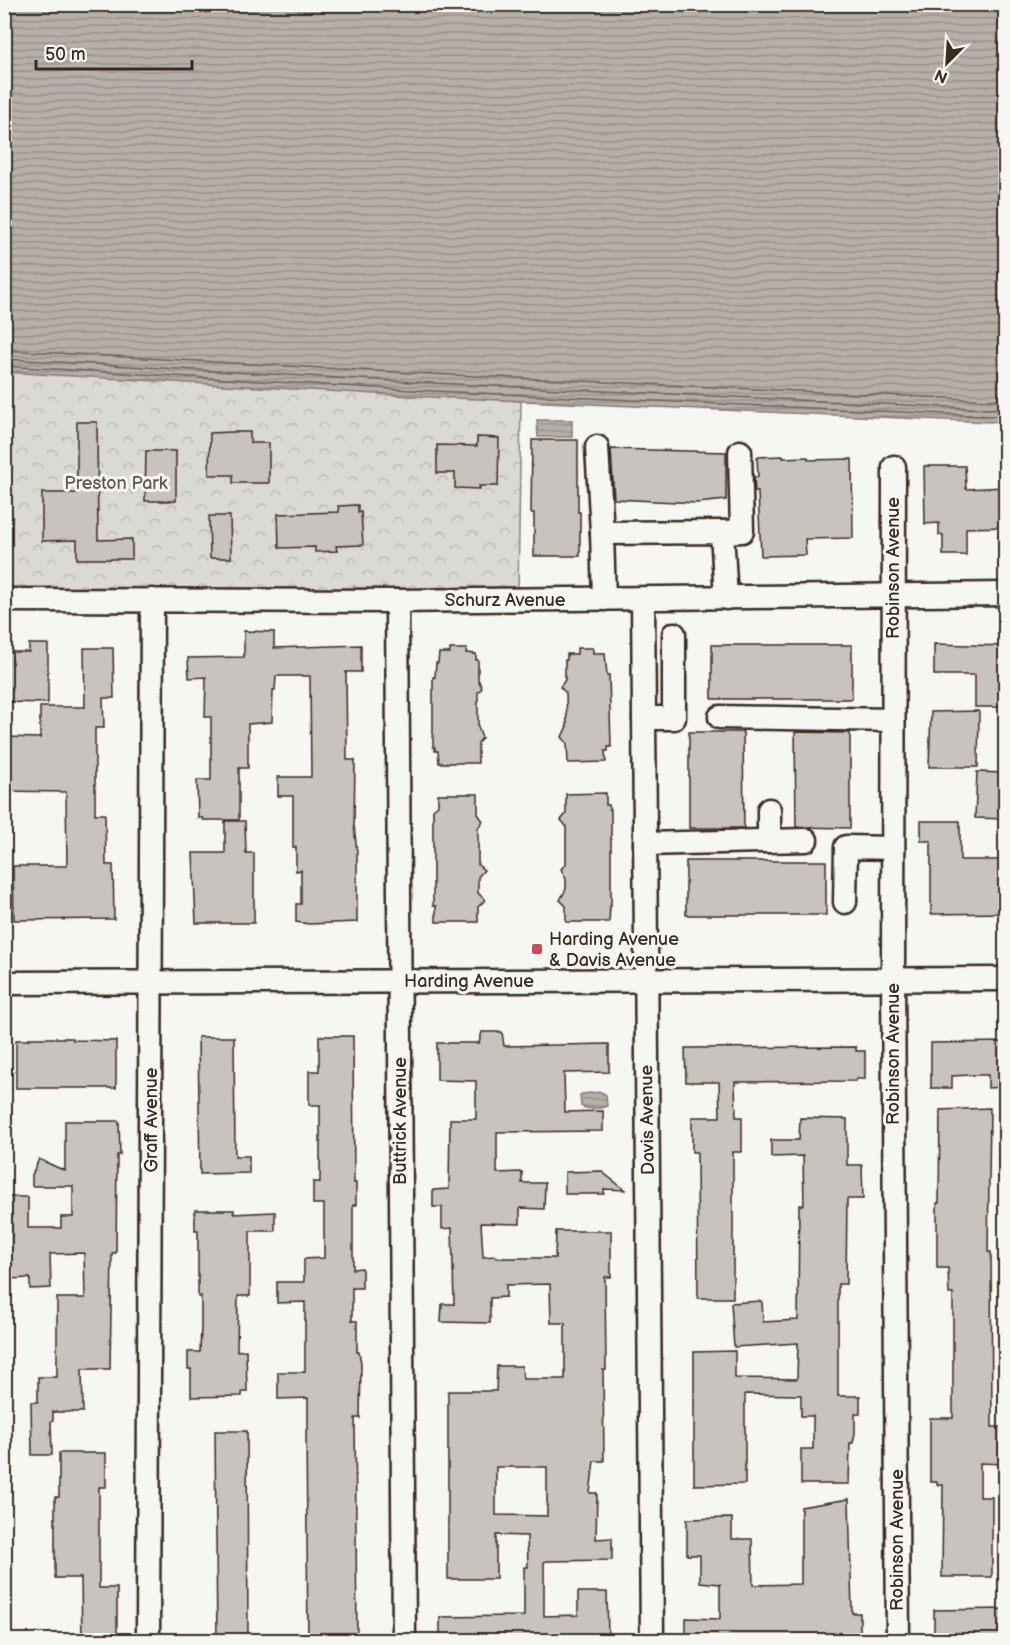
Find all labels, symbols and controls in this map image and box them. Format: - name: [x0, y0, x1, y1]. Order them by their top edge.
- scale bar: [36, 33, 192, 71]
- north arrow: [917, 33, 977, 93]
- text: 50 m: [45, 44, 86, 65]
- text: N: [932, 64, 951, 86]
- park label: Preston Park: [64, 473, 168, 494]
- street label: Robinson Avenue: [883, 497, 904, 639]
- street label: Schurz Avenue: [444, 590, 566, 611]
- place label: Harding Avenue & Davis Avenue: [549, 929, 679, 971]
- marker: Harding Avenue & Davis Avenue: [530, 942, 544, 956]
- street label: Harding Avenue: [404, 971, 534, 992]
- street label: Robinson Avenue: [883, 983, 904, 1125]
- street label: Buttrick Avenue: [390, 1057, 411, 1185]
- street label: Davis Avenue: [636, 1064, 659, 1175]
- street label: Graff Avenue: [141, 1067, 162, 1172]
- street label: Robinson Avenue: [887, 1469, 908, 1611]

